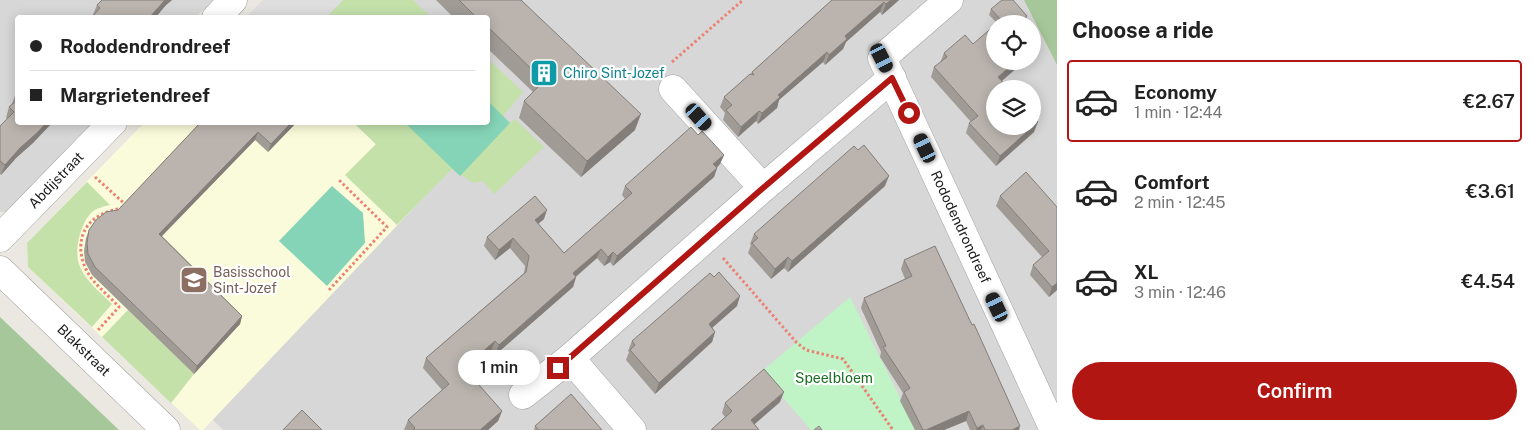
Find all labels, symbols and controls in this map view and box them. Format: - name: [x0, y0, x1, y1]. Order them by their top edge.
- map controls: [986, 15, 1041, 135]
- button: locate: [986, 15, 1041, 70]
- text: Choose a ride: [1072, 17, 1214, 43]
- text: Rododendrondreef: [60, 35, 230, 57]
- car: [868, 41, 895, 75]
- building icon: Chiro Sint-Jozef: [529, 58, 559, 88]
- place label: Chiro Sint-Jozef: [563, 65, 665, 81]
- icon: car: [1074, 79, 1119, 124]
- button: layers: [986, 80, 1041, 135]
- text: Economy: [1134, 81, 1217, 103]
- text: Margrietendreef: [60, 84, 210, 106]
- text: €2.67: [1463, 90, 1515, 112]
- car: [683, 101, 714, 133]
- route start: [898, 102, 920, 124]
- text: 1 min · 12:44: [1134, 103, 1223, 122]
- car: [911, 131, 938, 165]
- street label: Abdijstraat: [25, 149, 87, 211]
- street label: Rododendrondreef: [928, 168, 994, 286]
- icon: car: [1074, 169, 1119, 214]
- text: Comfort: [1134, 171, 1210, 193]
- text: €3.61: [1466, 180, 1515, 202]
- text: 2 min · 12:45: [1134, 193, 1226, 212]
- icon: car: [1074, 259, 1119, 304]
- text: XL: [1134, 261, 1159, 283]
- place label: Basisschool Sint-Jozef: [213, 264, 290, 296]
- school or university icon: Basisschool Sint-Jozef: [179, 265, 209, 295]
- text: €4.54: [1461, 270, 1515, 292]
- text: 3 min · 12:46: [1134, 283, 1226, 302]
- car: [983, 290, 1010, 324]
- street label: Blakstraat: [54, 321, 114, 379]
- callout: 1 min: [458, 350, 540, 386]
- route end: [547, 357, 569, 379]
- text: 1 min: [480, 358, 518, 377]
- button: Confirm: [1072, 362, 1517, 420]
- park label: Speelbloem: [795, 370, 873, 386]

